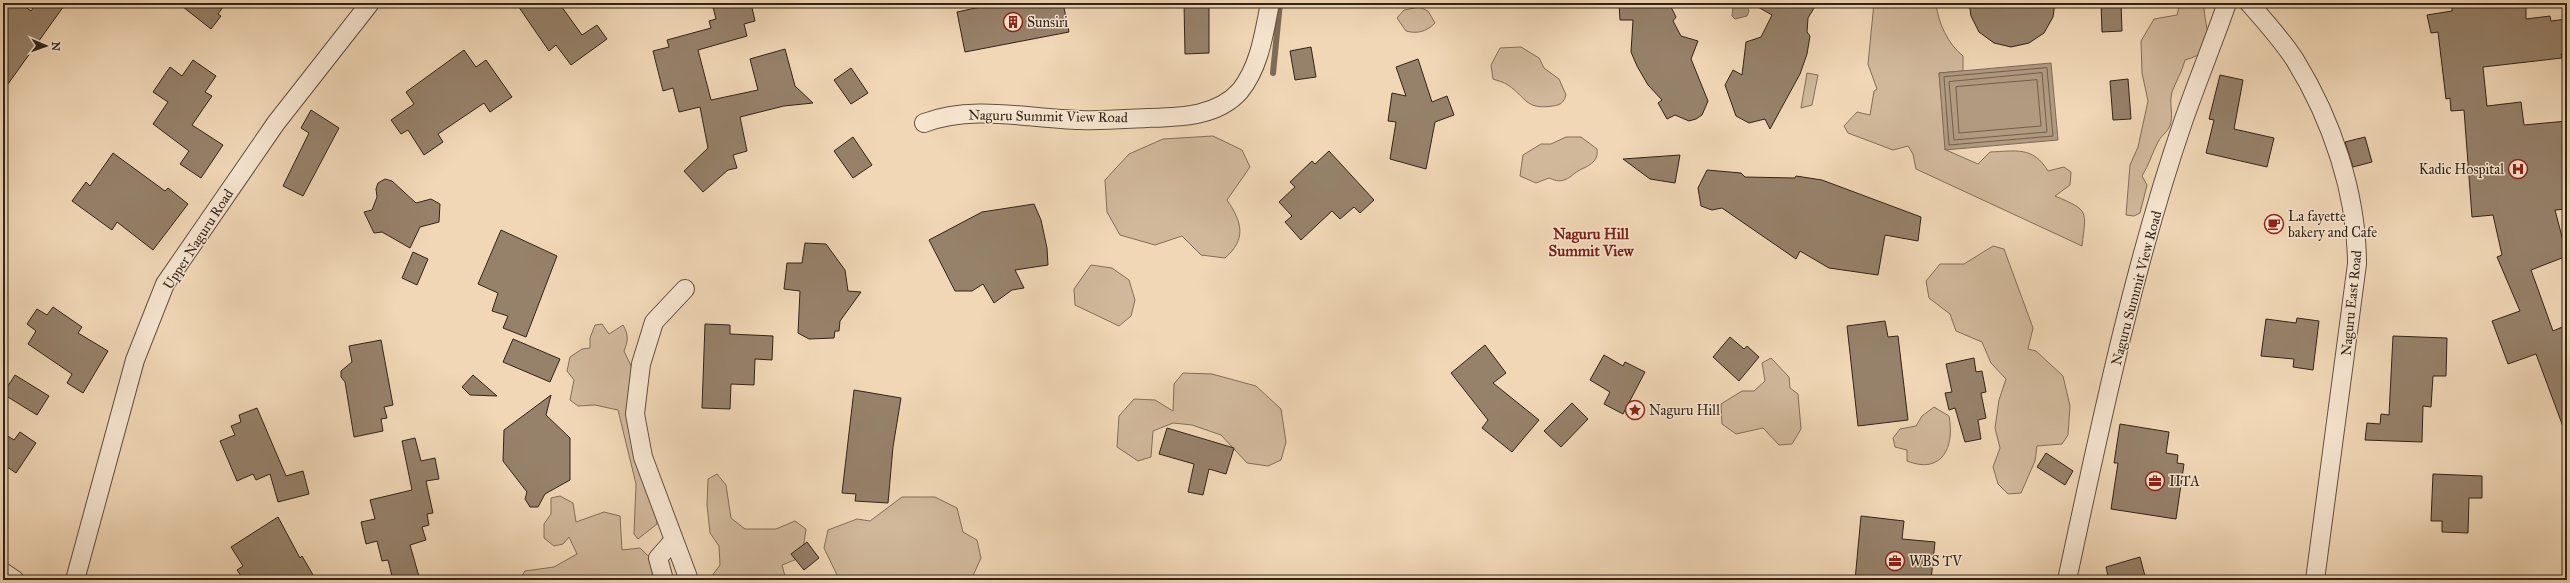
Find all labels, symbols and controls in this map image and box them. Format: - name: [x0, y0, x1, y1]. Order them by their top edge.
- building icon: Sunsiri: [1002, 11, 1024, 33]
- place label: Sunsiri: [1027, 14, 1068, 31]
- north arrow: [26, 26, 66, 66]
- text: N: [49, 41, 62, 52]
- street label: Naguru Summit View Road: [968, 107, 1128, 126]
- hospital icon: Kadic Hospital: [2507, 158, 2529, 180]
- place label: Kadic Hospital: [2419, 161, 2504, 178]
- street label: Upper Naguru Road: [160, 186, 237, 293]
- place label: La fayette bakery and Cafe: [2288, 208, 2377, 241]
- street label: Naguru Summit View Road: [2108, 209, 2165, 367]
- cafe icon: La fayette bakery and Cafe: [2263, 213, 2285, 235]
- district label: Naguru Hill Summit View: [1549, 225, 1635, 260]
- street label: Naguru East Road: [2337, 249, 2366, 357]
- place icon: Naguru Hill: [1624, 399, 1646, 421]
- place label: Naguru Hill: [1649, 402, 1720, 419]
- office icon: IITA: [2144, 470, 2166, 492]
- place label: IITA: [2169, 473, 2200, 490]
- office icon: WBS TV: [1884, 550, 1906, 572]
- place label: WBS TV: [1909, 553, 1963, 570]

